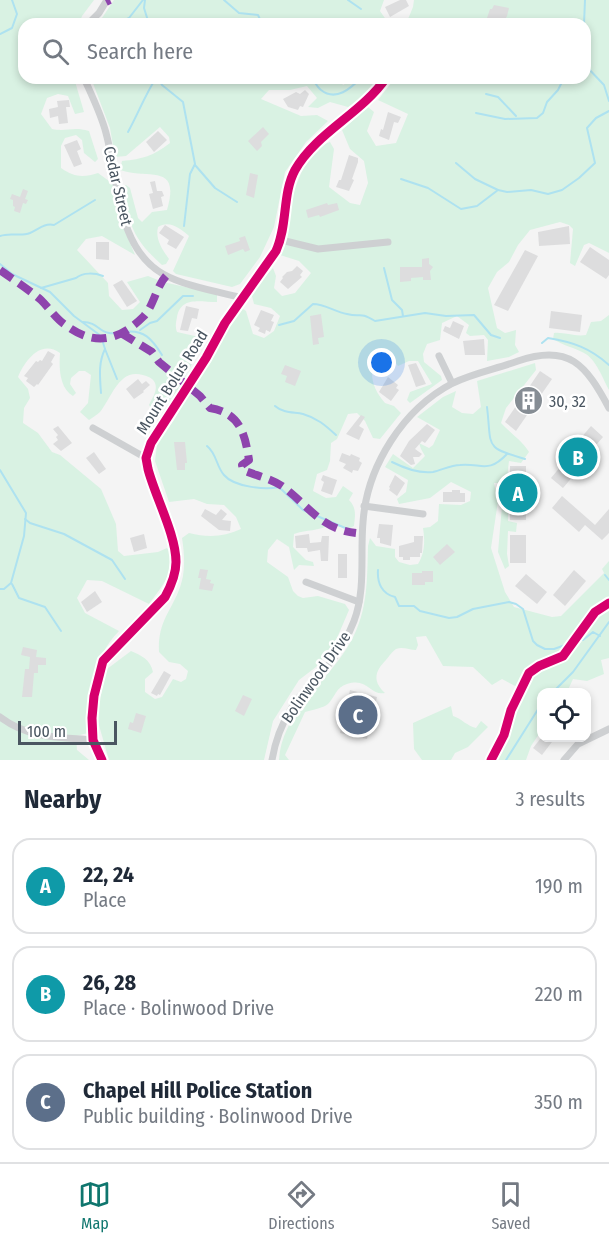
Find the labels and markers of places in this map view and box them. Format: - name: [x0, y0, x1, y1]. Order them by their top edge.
- building icon: 30, 32: [512, 385, 544, 417]
- place label: 30, 32: [549, 392, 586, 411]
- pin: B: [558, 434, 598, 480]
- pin: A: [498, 470, 538, 516]
- pin: C: [338, 692, 378, 738]

